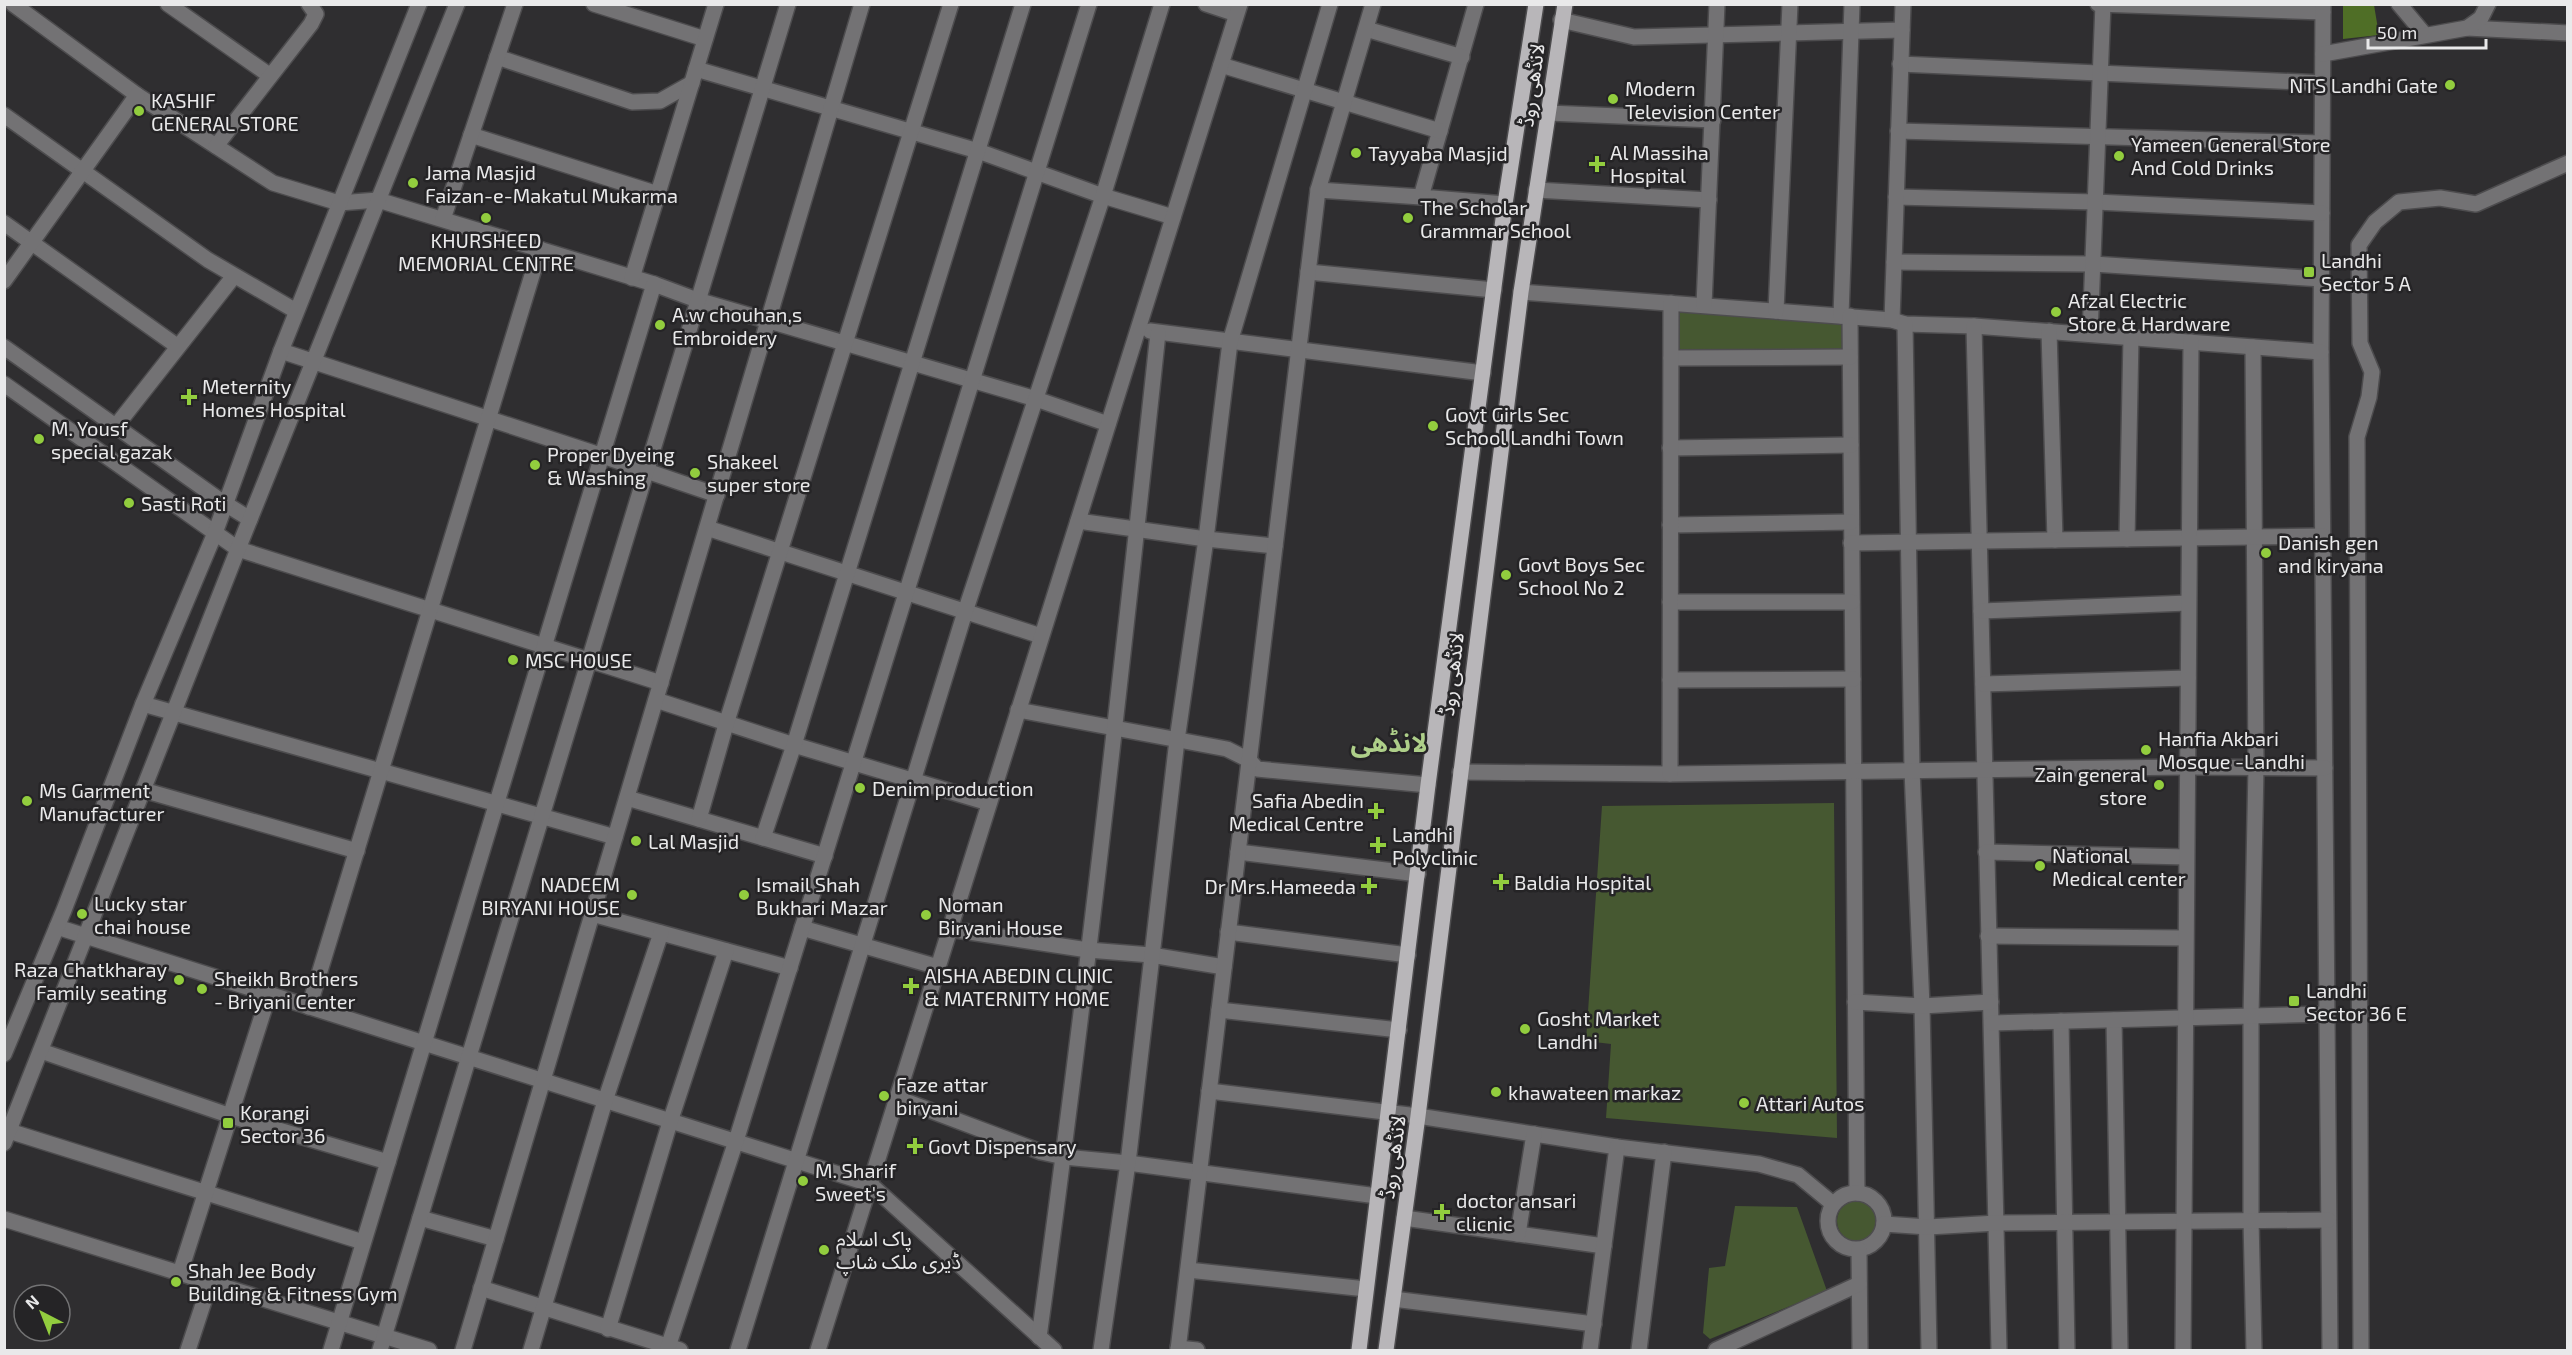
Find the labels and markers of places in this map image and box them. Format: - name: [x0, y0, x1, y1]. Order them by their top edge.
- place label: NTS Landhi Gate: [2289, 73, 2438, 97]
- place label: Modern Television Center: [1625, 76, 1780, 123]
- marker: NTS Landhi Gate: [2443, 78, 2457, 92]
- place label: KASHIF GENERAL STORE: [151, 88, 299, 135]
- marker: Modern Television Center: [1606, 92, 1620, 106]
- marker: KASHIF GENERAL STORE: [132, 104, 146, 118]
- place label: Yameen General Store And Cold Drinks: [2131, 132, 2330, 179]
- place label: Al Massiha Hospital: [1610, 140, 1709, 187]
- place label: Tayyaba Masjid: [1368, 141, 1508, 165]
- marker: Tayyaba Masjid: [1349, 146, 1363, 160]
- marker: Yameen General Store And Cold Drinks: [2112, 149, 2126, 163]
- marker: Al Massiha Hospital: [1588, 155, 1606, 173]
- place label: Jama Masjid Faizan-e-Makatul Mukarma: [425, 160, 678, 207]
- marker: Jama Masjid Faizan-e-Makatul Mukarma: [406, 176, 420, 190]
- place label: The Scholar Grammar School: [1420, 195, 1571, 242]
- marker: KHURSHEED MEMORIAL CENTRE: [479, 211, 493, 225]
- marker: The Scholar Grammar School: [1401, 211, 1415, 225]
- place label: KHURSHEED MEMORIAL CENTRE: [398, 228, 574, 275]
- place label: Landhi Sector 5 A: [2321, 248, 2411, 295]
- marker: Landhi Sector 5 A: [2302, 265, 2316, 279]
- place label: Afzal Electric Store & Hardware: [2068, 288, 2230, 335]
- place label: A.w chouhan,s Embroidery: [672, 302, 802, 349]
- marker: Afzal Electric Store & Hardware: [2049, 305, 2063, 319]
- marker: A.w chouhan,s Embroidery: [653, 318, 667, 332]
- place label: Meternity Homes Hospital: [202, 374, 346, 421]
- marker: Meternity Homes Hospital: [180, 388, 198, 406]
- place label: Govt Girls Sec School Landhi Town: [1445, 402, 1624, 449]
- place label: M. Yousf special gazak: [51, 416, 173, 463]
- marker: Govt Girls Sec School Landhi Town: [1426, 419, 1440, 433]
- marker: M. Yousf special gazak: [32, 432, 46, 446]
- place label: Proper Dyeing & Washing: [547, 442, 675, 489]
- place label: Shakeel super store: [707, 449, 811, 496]
- marker: Proper Dyeing & Washing: [528, 458, 542, 472]
- marker: Shakeel super store: [688, 466, 702, 480]
- place label: Sasti Roti: [141, 491, 227, 515]
- marker: Sasti Roti: [122, 496, 136, 510]
- place label: Danish gen and kiryana: [2278, 530, 2384, 577]
- marker: Danish gen and kiryana: [2259, 546, 2273, 560]
- place label: Govt Boys Sec School No 2: [1518, 552, 1645, 599]
- marker: Govt Boys Sec School No 2: [1499, 568, 1513, 582]
- place label: MSC HOUSE: [525, 648, 632, 672]
- marker: MSC HOUSE: [506, 653, 520, 667]
- place label: Hanfia Akbari Mosque -Landhi: [2158, 726, 2305, 773]
- marker: Hanfia Akbari Mosque -Landhi: [2139, 743, 2153, 757]
- place label: Zain general store: [2035, 762, 2147, 809]
- place label: Denim production: [872, 776, 1034, 800]
- place label: Ms Garment Manufacturer: [39, 778, 164, 825]
- marker: Zain general store: [2152, 778, 2166, 792]
- marker: Denim production: [853, 781, 867, 795]
- place label: Safia Abedin Medical Centre: [1229, 788, 1364, 835]
- marker: Ms Garment Manufacturer: [20, 794, 34, 808]
- marker: Safia Abedin Medical Centre: [1369, 804, 1383, 818]
- place label: Landhi Polyclinic: [1392, 822, 1478, 869]
- place label: Lal Masjid: [648, 829, 739, 853]
- marker: Lal Masjid: [629, 834, 643, 848]
- marker: Landhi Polyclinic: [1369, 836, 1387, 854]
- place label: National Medical center: [2052, 843, 2186, 890]
- marker: National Medical center: [2033, 859, 2047, 873]
- place label: Baldia Hospital: [1514, 870, 1651, 894]
- place label: NADEEM BIRYANI HOUSE: [481, 872, 620, 919]
- place label: Ismail Shah Bukhari Mazar: [756, 872, 888, 919]
- marker: Baldia Hospital: [1492, 873, 1510, 891]
- place label: Dr Mrs.Hameeda: [1205, 874, 1356, 898]
- marker: Dr Mrs.Hameeda: [1360, 877, 1378, 895]
- marker: NADEEM BIRYANI HOUSE: [625, 888, 639, 902]
- marker: Ismail Shah Bukhari Mazar: [737, 888, 751, 902]
- place label: Lucky star chai house: [94, 891, 191, 938]
- place label: Noman Biryani House: [938, 892, 1063, 939]
- marker: Lucky star chai house: [75, 907, 89, 921]
- marker: Noman Biryani House: [919, 908, 933, 922]
- place label: Raza Chatkharay Family seating: [14, 957, 167, 1004]
- place label: AISHA ABEDIN CLINIC & MATERNITY HOME: [924, 963, 1113, 1010]
- place label: Sheikh Brothers - Briyani Center: [214, 966, 358, 1013]
- marker: Raza Chatkharay Family seating: [172, 973, 186, 987]
- marker: AISHA ABEDIN CLINIC & MATERNITY HOME: [902, 977, 920, 995]
- place label: Landhi Sector 36 E: [2306, 978, 2407, 1025]
- marker: Sheikh Brothers - Briyani Center: [195, 982, 209, 996]
- marker: Landhi Sector 36 E: [2287, 994, 2301, 1008]
- place label: Gosht Market Landhi: [1537, 1006, 1660, 1053]
- marker: Gosht Market Landhi: [1518, 1022, 1532, 1036]
- place label: Faze attar biryani: [896, 1072, 988, 1119]
- place label: khawateen markaz: [1508, 1080, 1681, 1104]
- marker: khawateen markaz: [1489, 1085, 1503, 1099]
- marker: Faze attar biryani: [877, 1089, 891, 1103]
- place label: Attari Autos: [1756, 1091, 1864, 1115]
- marker: Attari Autos: [1737, 1096, 1751, 1110]
- place label: Korangi Sector 36: [240, 1100, 325, 1147]
- marker: Korangi Sector 36: [221, 1116, 235, 1130]
- place label: Govt Dispensary: [928, 1134, 1077, 1158]
- marker: Govt Dispensary: [906, 1137, 924, 1155]
- place label: M. Sharif Sweet's: [815, 1158, 896, 1205]
- marker: M. Sharif Sweet's: [796, 1174, 810, 1188]
- place label: doctor ansari clicnic: [1456, 1188, 1576, 1235]
- marker: doctor ansari clicnic: [1433, 1203, 1451, 1221]
- place label: پاک اسلام ڈیری ملک شاپ: [836, 1226, 961, 1276]
- marker: پاک اسلام ڈیری ملک شاپ: [817, 1243, 831, 1257]
- place label: Shah Jee Body Building & Fitness Gym: [188, 1258, 397, 1305]
- marker: Shah Jee Body Building & Fitness Gym: [169, 1275, 183, 1289]

